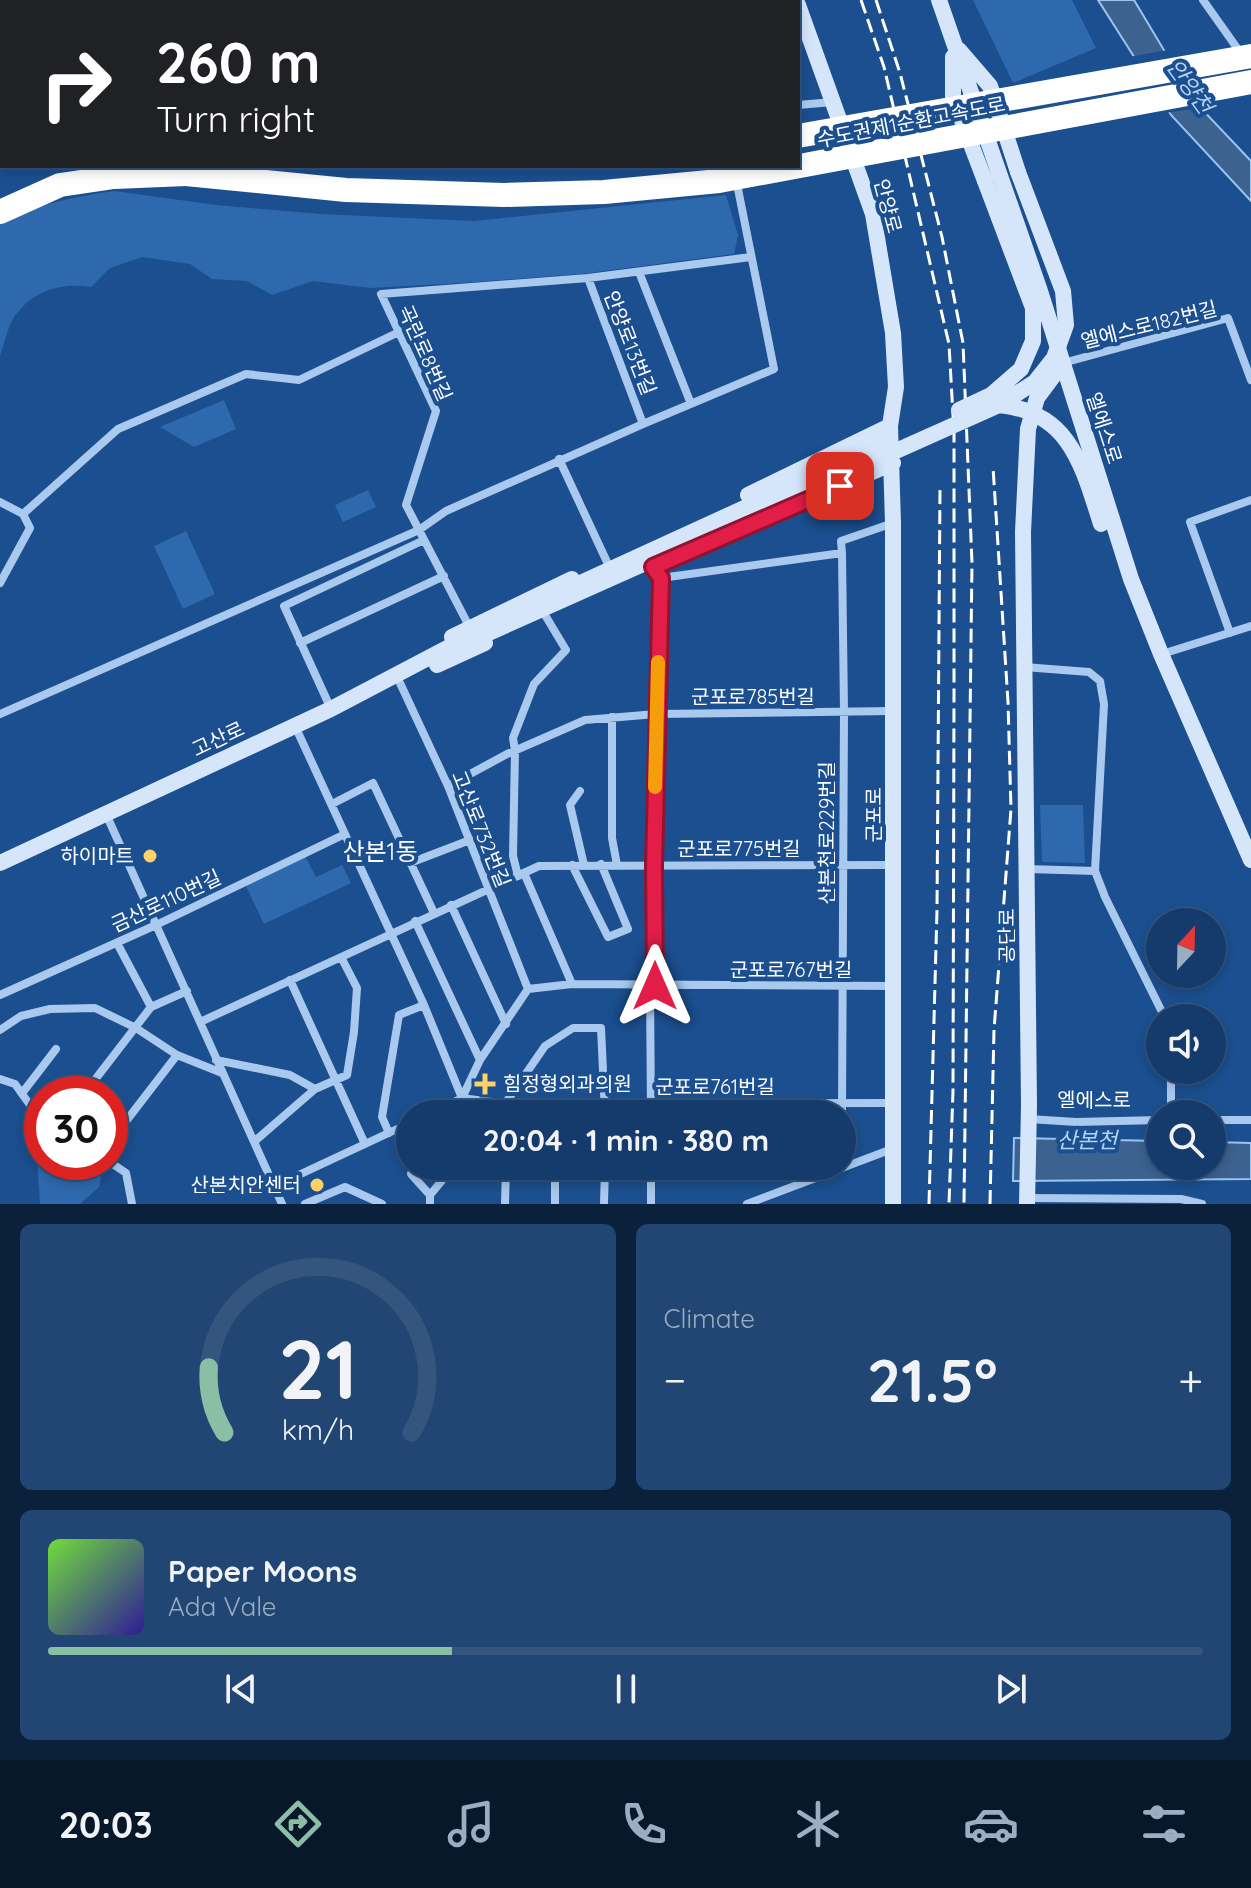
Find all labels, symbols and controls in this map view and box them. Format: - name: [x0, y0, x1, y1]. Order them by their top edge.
- text: 260 m: [156, 27, 321, 97]
- icon: right: [24, 32, 128, 136]
- water label: 안양천: [1161, 53, 1221, 121]
- street label: 수도권제1순환고속도로: [815, 91, 1007, 152]
- text: Turn right: [156, 96, 315, 141]
- street label: 안양로: [869, 176, 908, 236]
- street label: 안양로13번길: [599, 287, 662, 399]
- street label: 엘에스로182번길: [1078, 295, 1220, 354]
- street label: 곡란로8번길: [393, 301, 458, 405]
- street label: 엘에스로: [1081, 389, 1128, 467]
- pin: [806, 452, 874, 520]
- icon: arrive: [818, 464, 862, 508]
- street label: 군포로785번길: [691, 684, 815, 709]
- street label: 고산로: [187, 716, 248, 762]
- street label: 산본천로229번길: [814, 761, 839, 905]
- street label: 고산로732번길: [447, 767, 516, 891]
- street label: 군포로: [861, 787, 886, 843]
- district label: 산본1동: [342, 836, 418, 866]
- street label: 군포로775번길: [677, 836, 801, 861]
- place label: 하이마트: [60, 843, 134, 868]
- marker: 하이마트: [141, 847, 159, 865]
- street label: 금산로110번길: [107, 864, 225, 937]
- street label: 공단로: [994, 908, 1019, 964]
- north arrow: [1146, 908, 1226, 988]
- map controls: [1146, 908, 1226, 1180]
- position arrow: [613, 944, 697, 1028]
- street label: 군포로767번길: [730, 957, 852, 982]
- button: sound: [1146, 1004, 1226, 1084]
- place label: 힘정형외과의원: [503, 1071, 632, 1096]
- marker: 힘정형외과의원: [474, 1073, 496, 1095]
- street label: 군포로761번길: [655, 1074, 775, 1099]
- speed limit sign: 30: [24, 1076, 128, 1180]
- street label: 엘에스로: [1057, 1087, 1131, 1112]
- button: search: [1146, 1100, 1226, 1180]
- text: 20:04 · 1 min · 380 m: [483, 1121, 769, 1159]
- water label: 산본천: [1057, 1126, 1120, 1154]
- place label: 산본치안센터: [191, 1172, 301, 1197]
- marker: 산본치안센터: [308, 1176, 326, 1194]
- text: Climate: [664, 1302, 755, 1335]
- text: 21: [278, 1316, 358, 1420]
- text: 21.5°: [867, 1342, 998, 1417]
- text: −: [664, 1352, 686, 1407]
- text: +: [1178, 1352, 1203, 1407]
- text: km/h: [281, 1411, 354, 1447]
- text: Paper Moons: [168, 1552, 357, 1590]
- text: Ada Vale: [168, 1590, 277, 1623]
- icon: previous: [219, 1667, 263, 1711]
- icon: pause: [604, 1667, 648, 1711]
- icon: next: [989, 1667, 1033, 1711]
- icon: directions: [270, 1796, 326, 1852]
- icon: music: [443, 1796, 499, 1852]
- icon: phone: [616, 1796, 672, 1852]
- icon: climate: [790, 1796, 846, 1852]
- icon: car: [963, 1796, 1019, 1852]
- icon: filters: [1136, 1796, 1192, 1852]
- text: 20:03: [59, 1802, 153, 1847]

